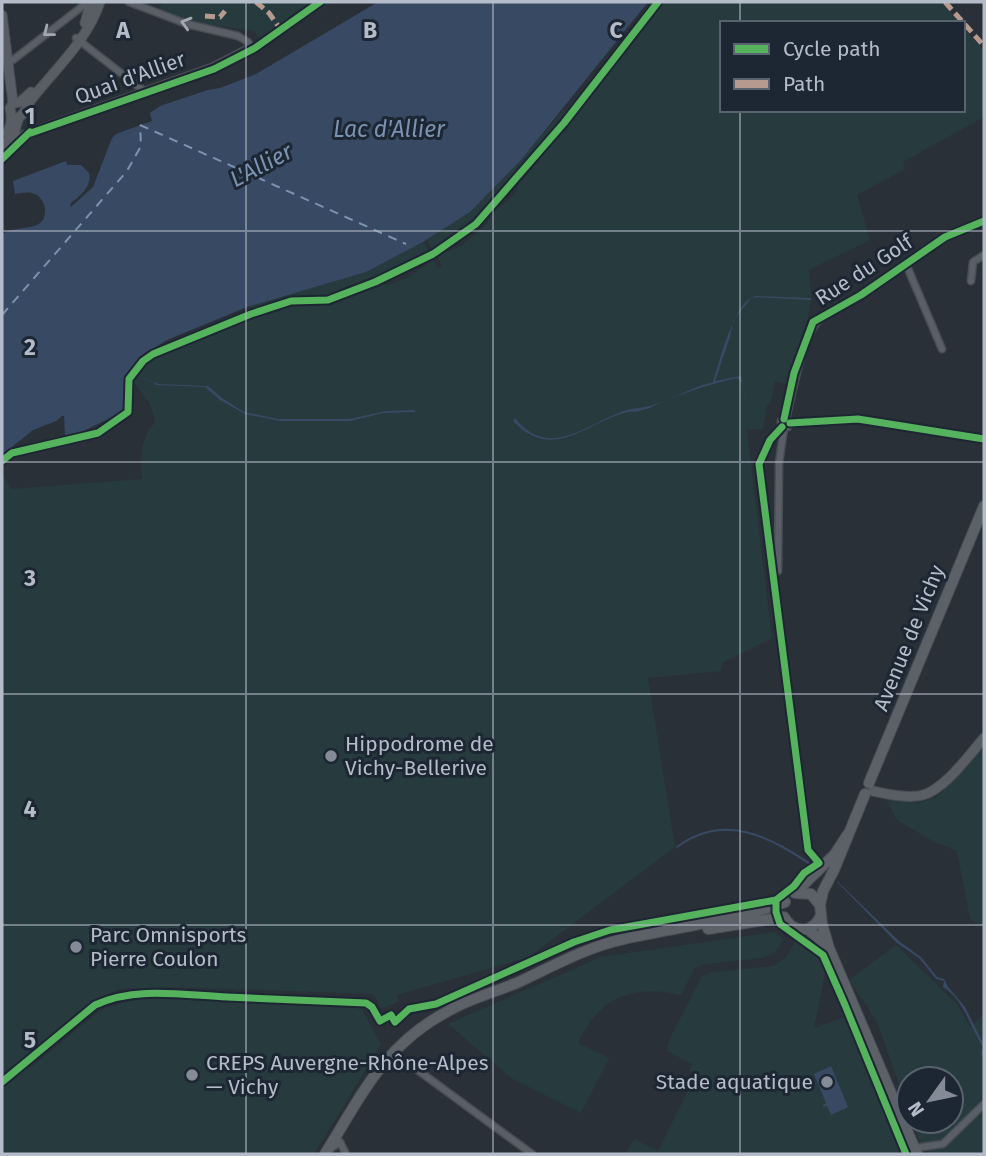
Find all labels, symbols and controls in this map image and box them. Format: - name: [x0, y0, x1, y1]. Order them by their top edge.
- text: A: [115, 16, 130, 44]
- text: B: [363, 16, 377, 44]
- text: C: [609, 16, 623, 44]
- one-way arrow: [180, 17, 192, 32]
- legend: [720, 21, 965, 112]
- one-way arrow: [43, 24, 55, 37]
- text: Cycle path: [783, 36, 881, 62]
- street label: Quai d'Allier: [71, 46, 189, 110]
- text: Path: [783, 71, 825, 97]
- text: 1: [25, 102, 35, 130]
- water label: Lac d'Allier: [333, 115, 446, 143]
- water label: L'Allier: [225, 136, 298, 193]
- street label: Rue du Golf: [810, 228, 919, 311]
- text: 2: [24, 333, 36, 361]
- street label: Avenue de Vichy: [868, 561, 950, 715]
- text: 3: [23, 564, 36, 592]
- place label: Hippodrome de Vichy-Bellerive: [345, 731, 494, 781]
- marker: Hippodrome de Vichy-Bellerive: [323, 748, 339, 764]
- text: 4: [24, 795, 37, 823]
- place label: Parc Omnisports Pierre Coulon: [90, 922, 247, 972]
- marker: Parc Omnisports Pierre Coulon: [68, 939, 84, 955]
- text: 5: [24, 1026, 36, 1054]
- place label: CREPS Auvergne-Rhône-Alpes — Vichy: [206, 1050, 489, 1100]
- north arrow: [895, 1065, 965, 1135]
- marker: CREPS Auvergne-Rhône-Alpes — Vichy: [184, 1067, 200, 1083]
- place label: Stade aquatique: [656, 1069, 813, 1095]
- marker: Stade aquatique: [819, 1074, 835, 1090]
- text: N: [903, 1097, 929, 1121]

